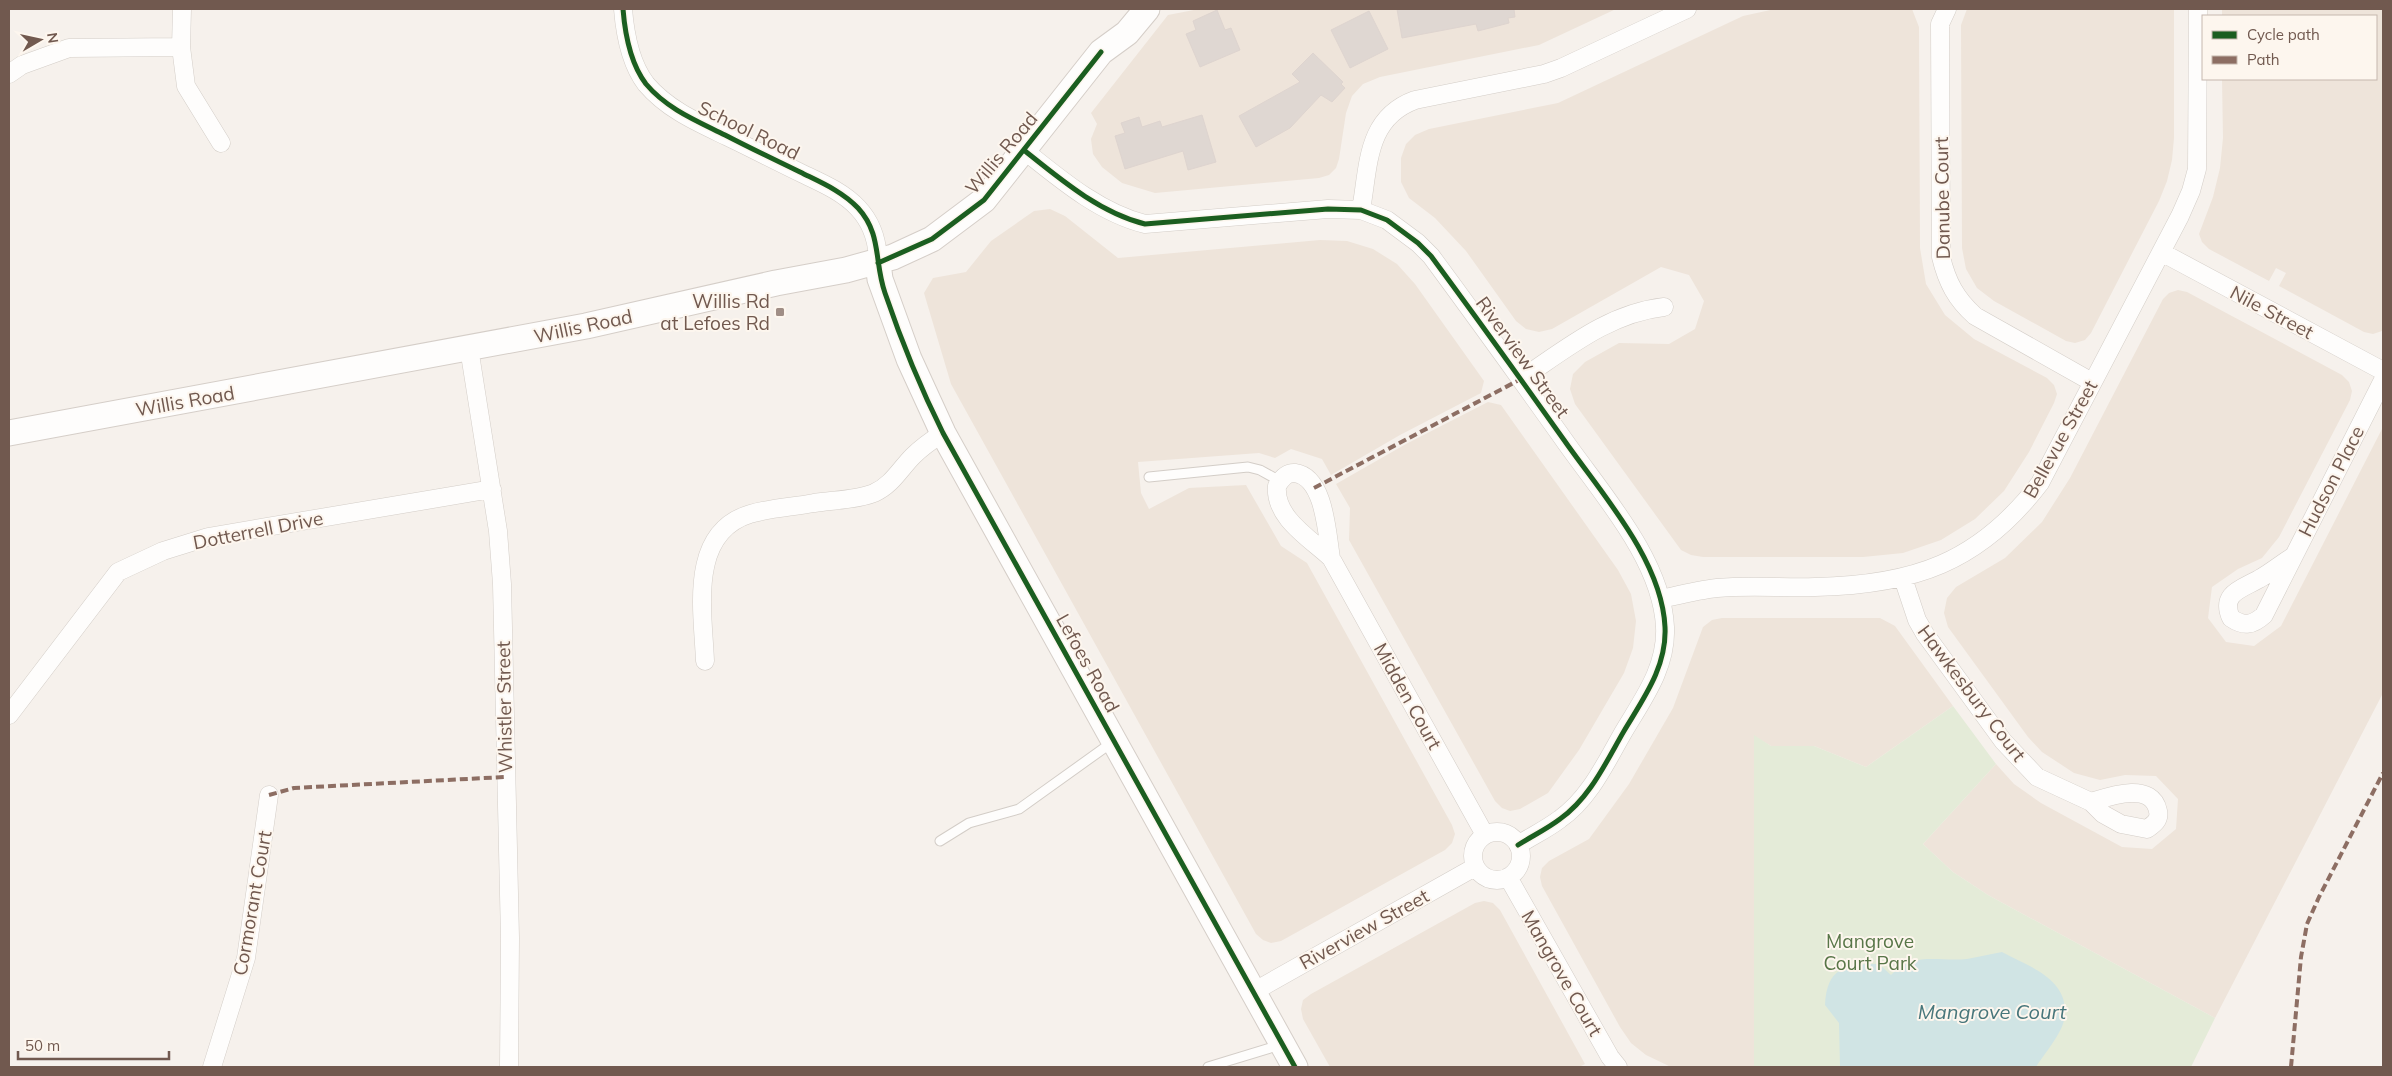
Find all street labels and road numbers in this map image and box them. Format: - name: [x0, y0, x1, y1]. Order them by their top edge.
- street label: School Road: [694, 95, 804, 165]
- street label: Willis Road: [960, 107, 1042, 199]
- street label: Danube Court: [1929, 136, 1955, 259]
- street label: Nile Street: [2226, 280, 2318, 344]
- street label: Riverview Street: [1471, 292, 1575, 423]
- street label: Willis Road: [532, 304, 634, 348]
- street label: Bellevue Street: [2018, 375, 2103, 502]
- street label: Willis Road: [134, 380, 236, 422]
- street label: Hudson Place: [2293, 422, 2369, 540]
- street label: Dotterrell Drive: [191, 506, 325, 554]
- street label: Lefoes Road: [1051, 610, 1125, 716]
- street label: Hawkesbury Court: [1913, 620, 2031, 766]
- street label: Midden Court: [1369, 638, 1447, 754]
- street label: Whistler Street: [491, 640, 517, 773]
- street label: Cormorant Court: [227, 828, 277, 977]
- street label: Riverview Street: [1295, 883, 1433, 974]
- street label: Mangrove Court: [1516, 906, 1608, 1040]

